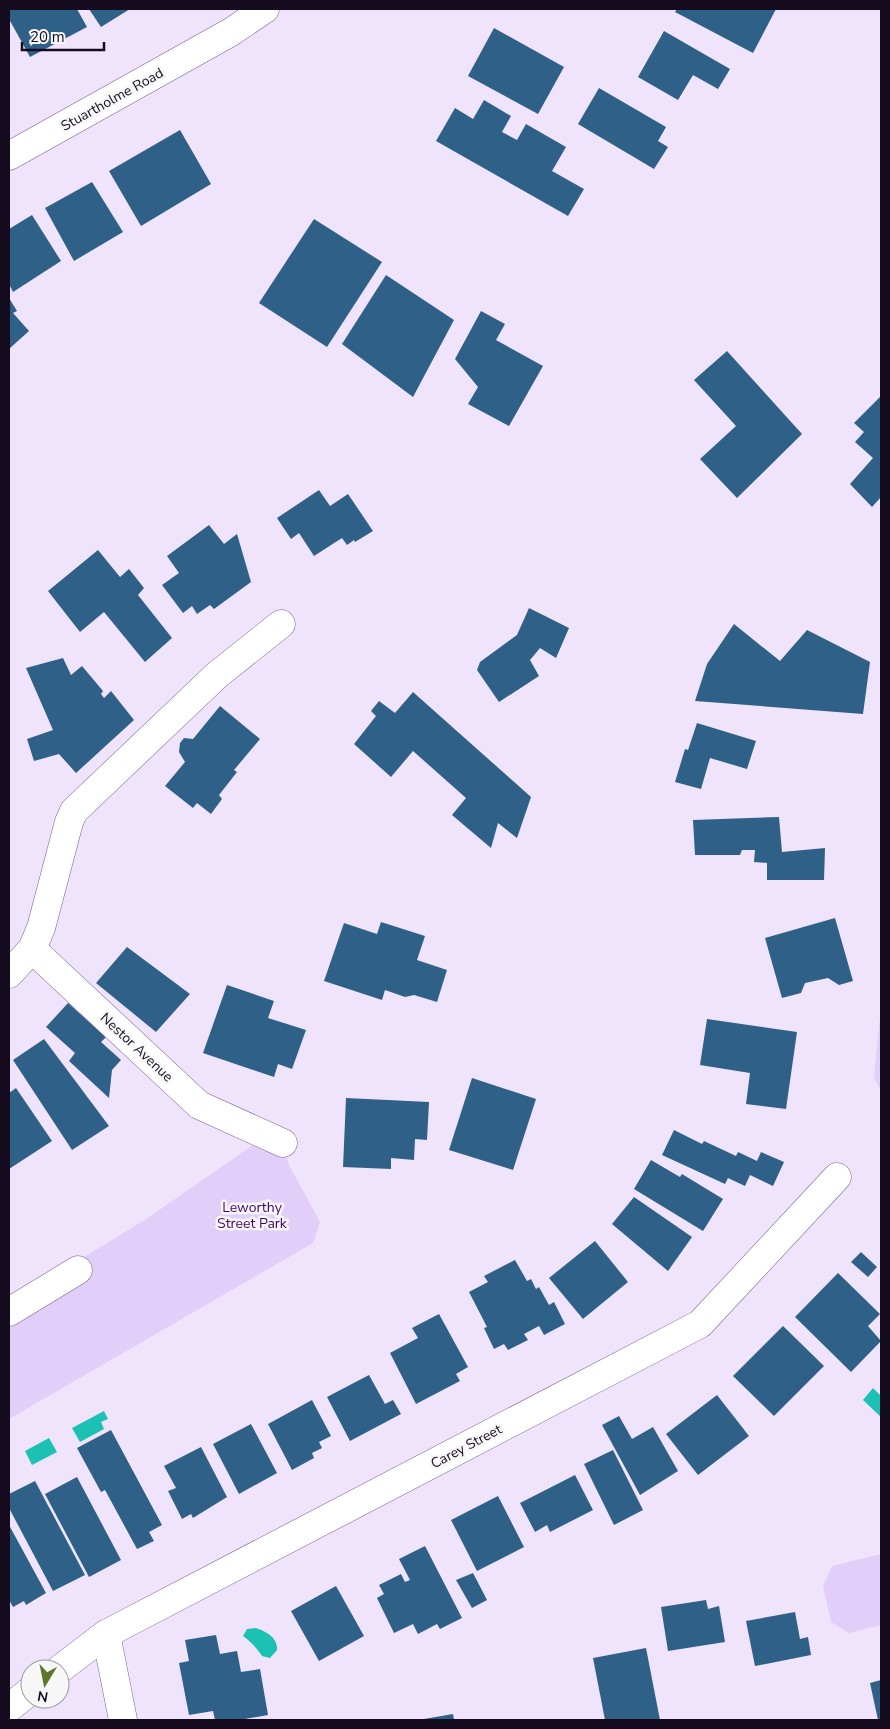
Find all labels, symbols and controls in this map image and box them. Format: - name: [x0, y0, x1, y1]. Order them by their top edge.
- scale bar: [22, 20, 105, 52]
- text: 20 m: [30, 27, 65, 47]
- street label: Stuartholme Road: [58, 63, 167, 136]
- street label: Nestor Avenue: [96, 1009, 177, 1086]
- park label: Leworthy Street Park: [217, 1198, 288, 1233]
- street label: Carey Street: [427, 1420, 505, 1473]
- north arrow: [20, 1659, 70, 1709]
- text: N: [36, 1686, 50, 1707]

